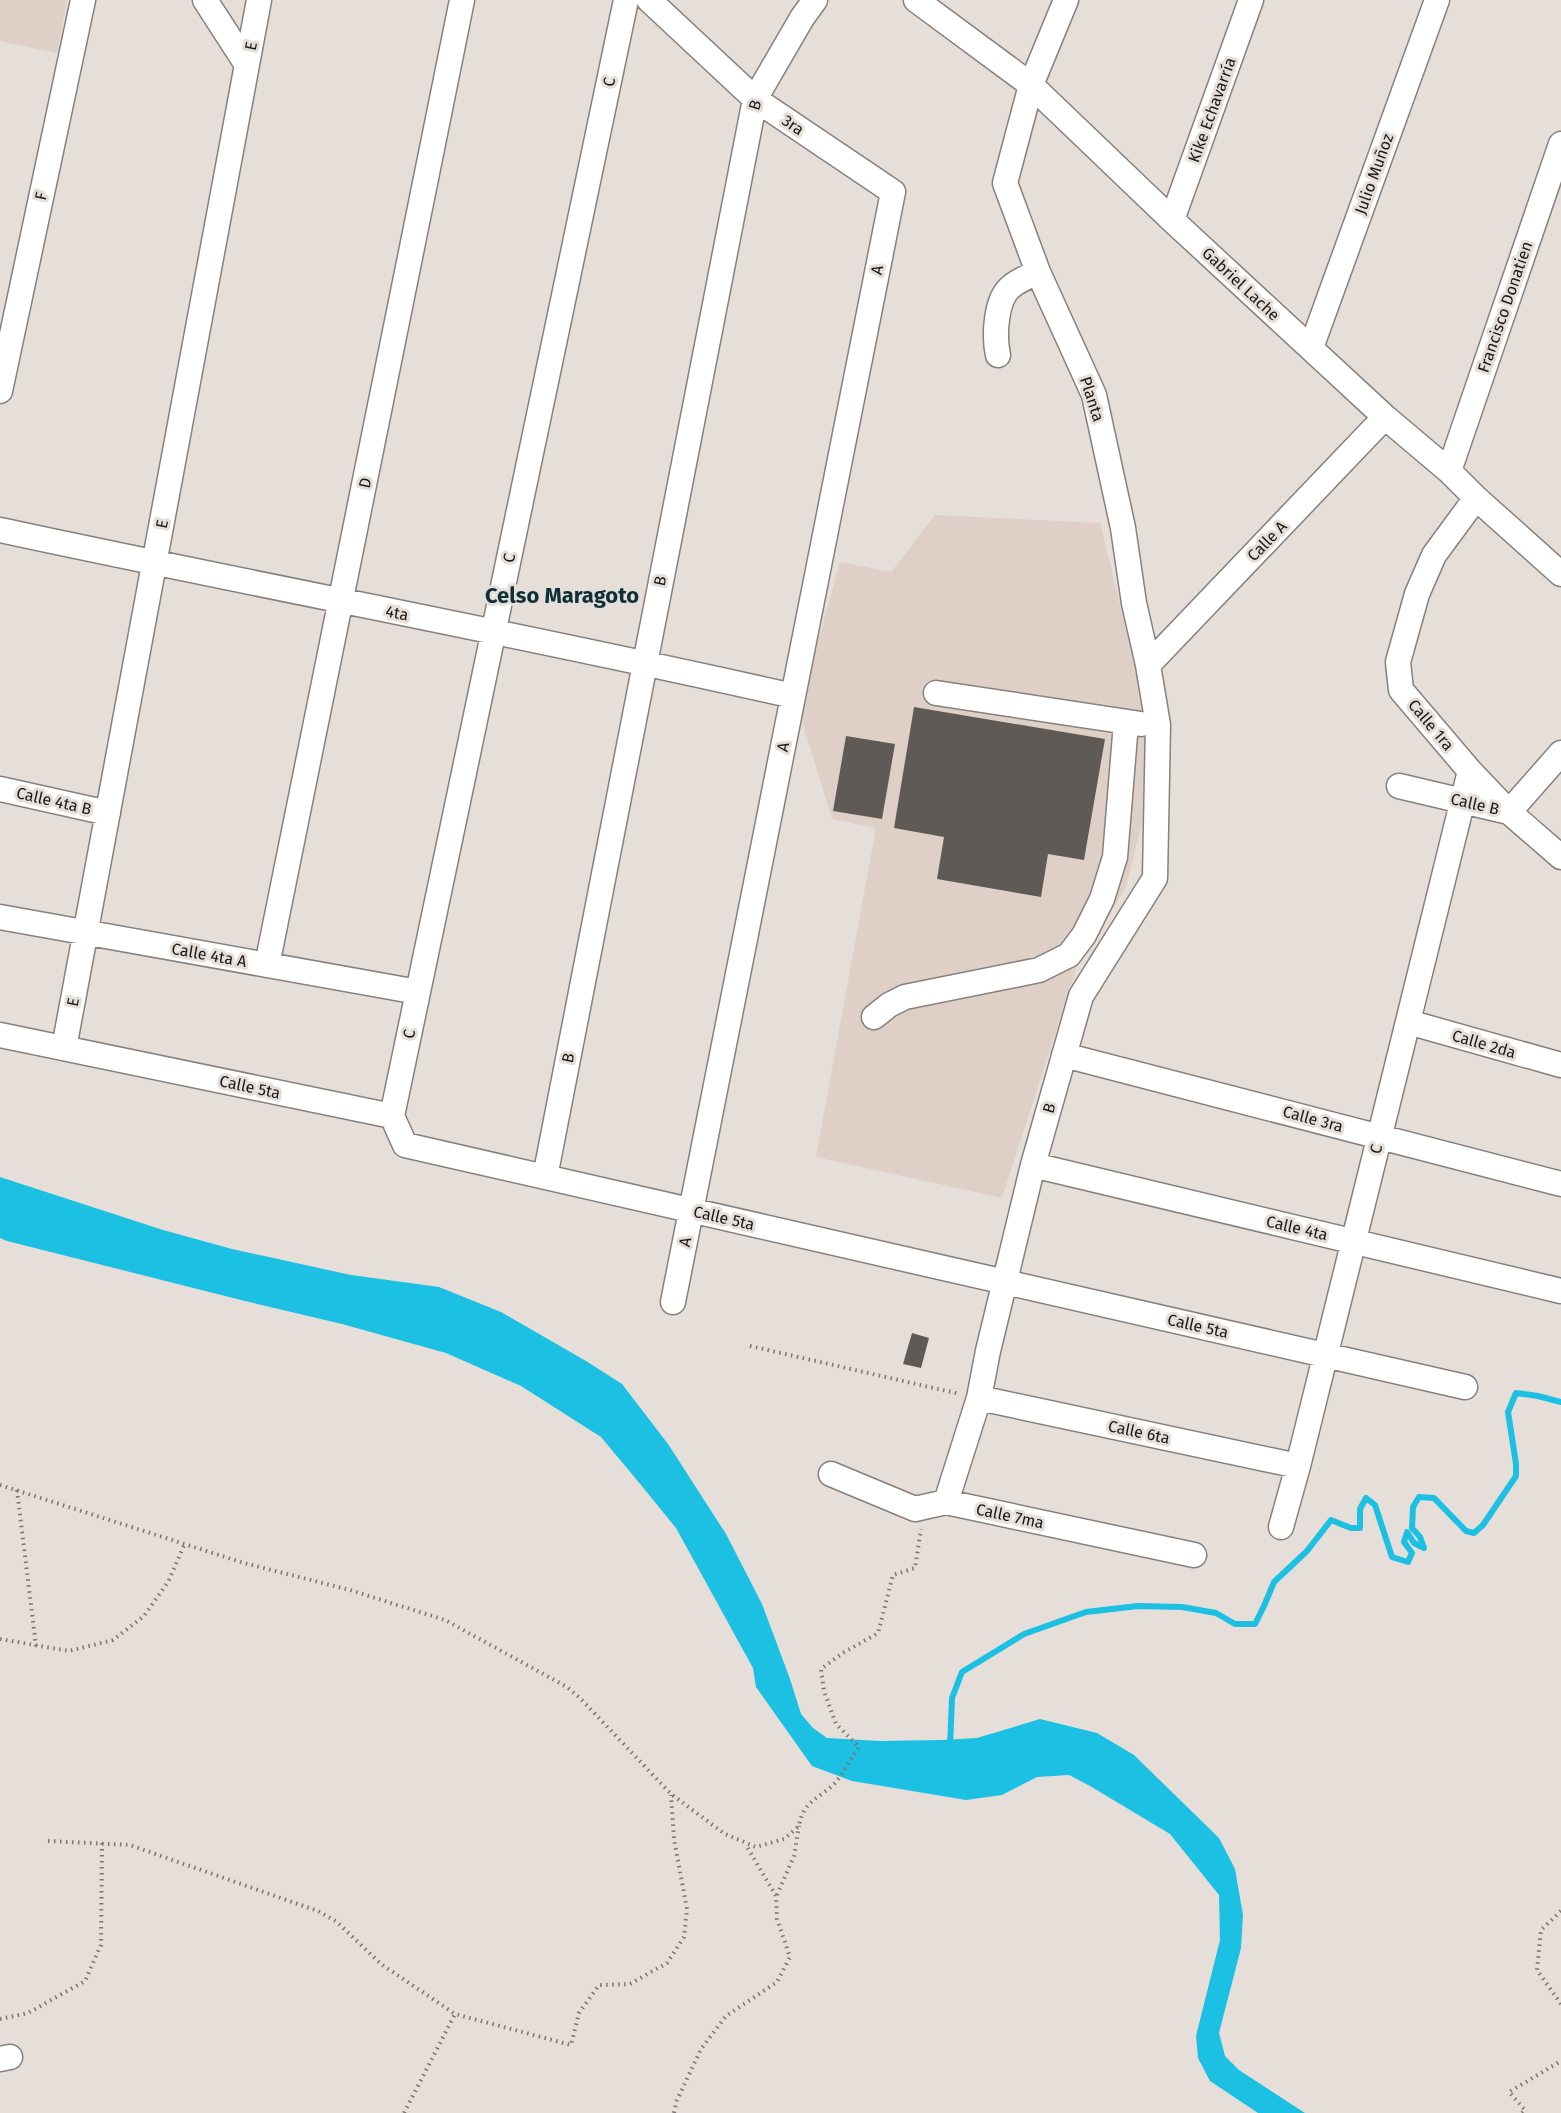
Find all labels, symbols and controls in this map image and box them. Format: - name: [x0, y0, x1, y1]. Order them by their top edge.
- street label: E: [241, 40, 261, 52]
- street label: Kike Echavarría: [1184, 55, 1240, 165]
- street label: C: [599, 76, 619, 88]
- street label: B: [744, 97, 766, 112]
- street label: 3ra: [778, 111, 808, 139]
- street label: Julio Muñoz: [1351, 131, 1397, 217]
- street label: F: [31, 190, 51, 202]
- street label: Francisco Donatien: [1474, 239, 1536, 375]
- street label: Gabriel Lache: [1198, 243, 1284, 325]
- street label: A: [867, 263, 887, 276]
- street label: Planta: [1076, 374, 1108, 424]
- street label: D: [355, 476, 375, 490]
- street label: Calle A: [1243, 516, 1291, 565]
- street label: E: [152, 518, 172, 530]
- street label: C: [499, 552, 519, 564]
- street label: B: [650, 574, 670, 588]
- district label: Celso Maragoto: [485, 582, 639, 609]
- street label: 4ta: [384, 601, 410, 625]
- street label: Calle 1ra: [1404, 696, 1458, 754]
- street label: A: [773, 740, 793, 753]
- street label: Calle 4ta B: [15, 783, 94, 819]
- street label: Calle B: [1449, 789, 1501, 819]
- street label: Calle 4ta A: [170, 939, 249, 971]
- street label: E: [63, 996, 83, 1008]
- street label: Calle 2da: [1450, 1026, 1518, 1062]
- street label: C: [399, 1028, 419, 1040]
- street label: B: [558, 1051, 578, 1065]
- street label: Calle 5ta: [218, 1071, 282, 1103]
- street label: B: [1039, 1100, 1060, 1115]
- street label: Calle 3ra: [1281, 1102, 1345, 1136]
- street label: C: [1366, 1142, 1386, 1156]
- street label: Calle 5ta: [692, 1202, 756, 1234]
- street label: Calle 4ta: [1264, 1212, 1330, 1244]
- street label: A: [675, 1235, 695, 1248]
- street label: Calle 5ta: [1166, 1310, 1230, 1342]
- street label: Calle 6ta: [1106, 1416, 1172, 1448]
- street label: Calle 7ma: [974, 1500, 1046, 1532]

